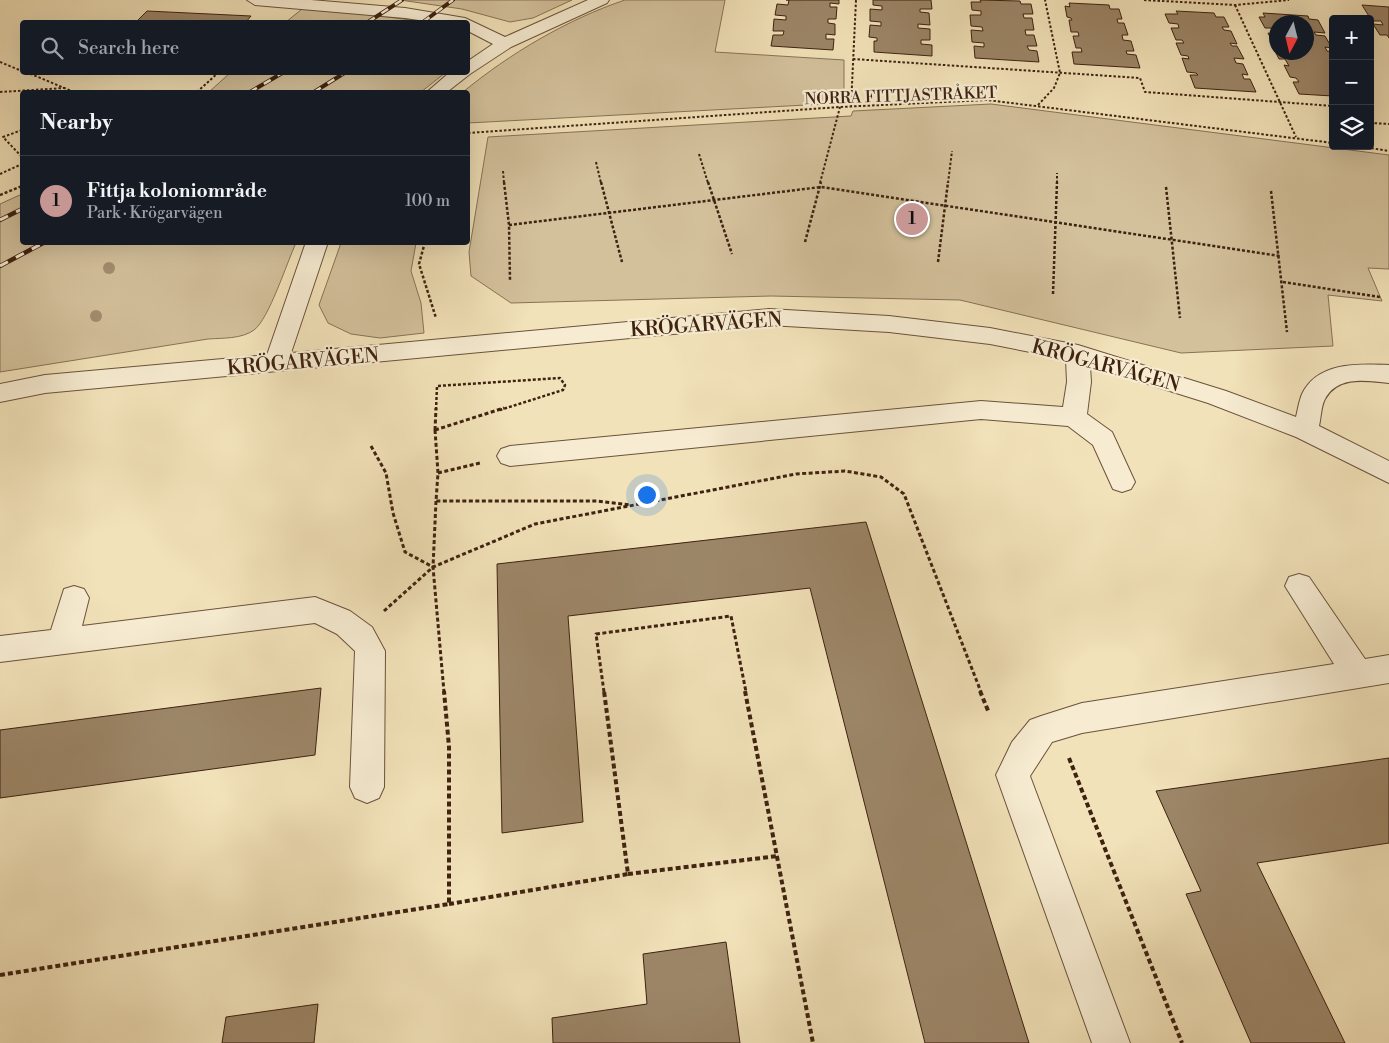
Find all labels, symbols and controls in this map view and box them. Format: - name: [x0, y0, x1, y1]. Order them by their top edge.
- north arrow: [1269, 15, 1314, 60]
- map controls: [1329, 15, 1374, 150]
- button: +: [1329, 15, 1374, 60]
- search box: [20, 20, 470, 75]
- icon: search: [38, 34, 66, 62]
- text: Search here: [78, 36, 179, 60]
- button: −: [1329, 60, 1374, 105]
- street label: NORRA FITTJASTRÅKET: [804, 81, 998, 109]
- button: layers: [1329, 105, 1374, 150]
- text: Nearby: [40, 110, 113, 136]
- text: Fittja koloniområde: [87, 179, 267, 203]
- text: 1: [52, 191, 60, 211]
- text: 100 m: [405, 191, 450, 211]
- pin: 1: [896, 200, 928, 238]
- text: Park · Krögarvägen: [87, 203, 223, 223]
- street label: KRÖGARVÄGEN: [629, 307, 783, 343]
- street label: KRÖGARVÄGEN: [1029, 334, 1183, 398]
- street label: KRÖGARVÄGEN: [226, 342, 380, 382]
- your location: [634, 482, 660, 508]

